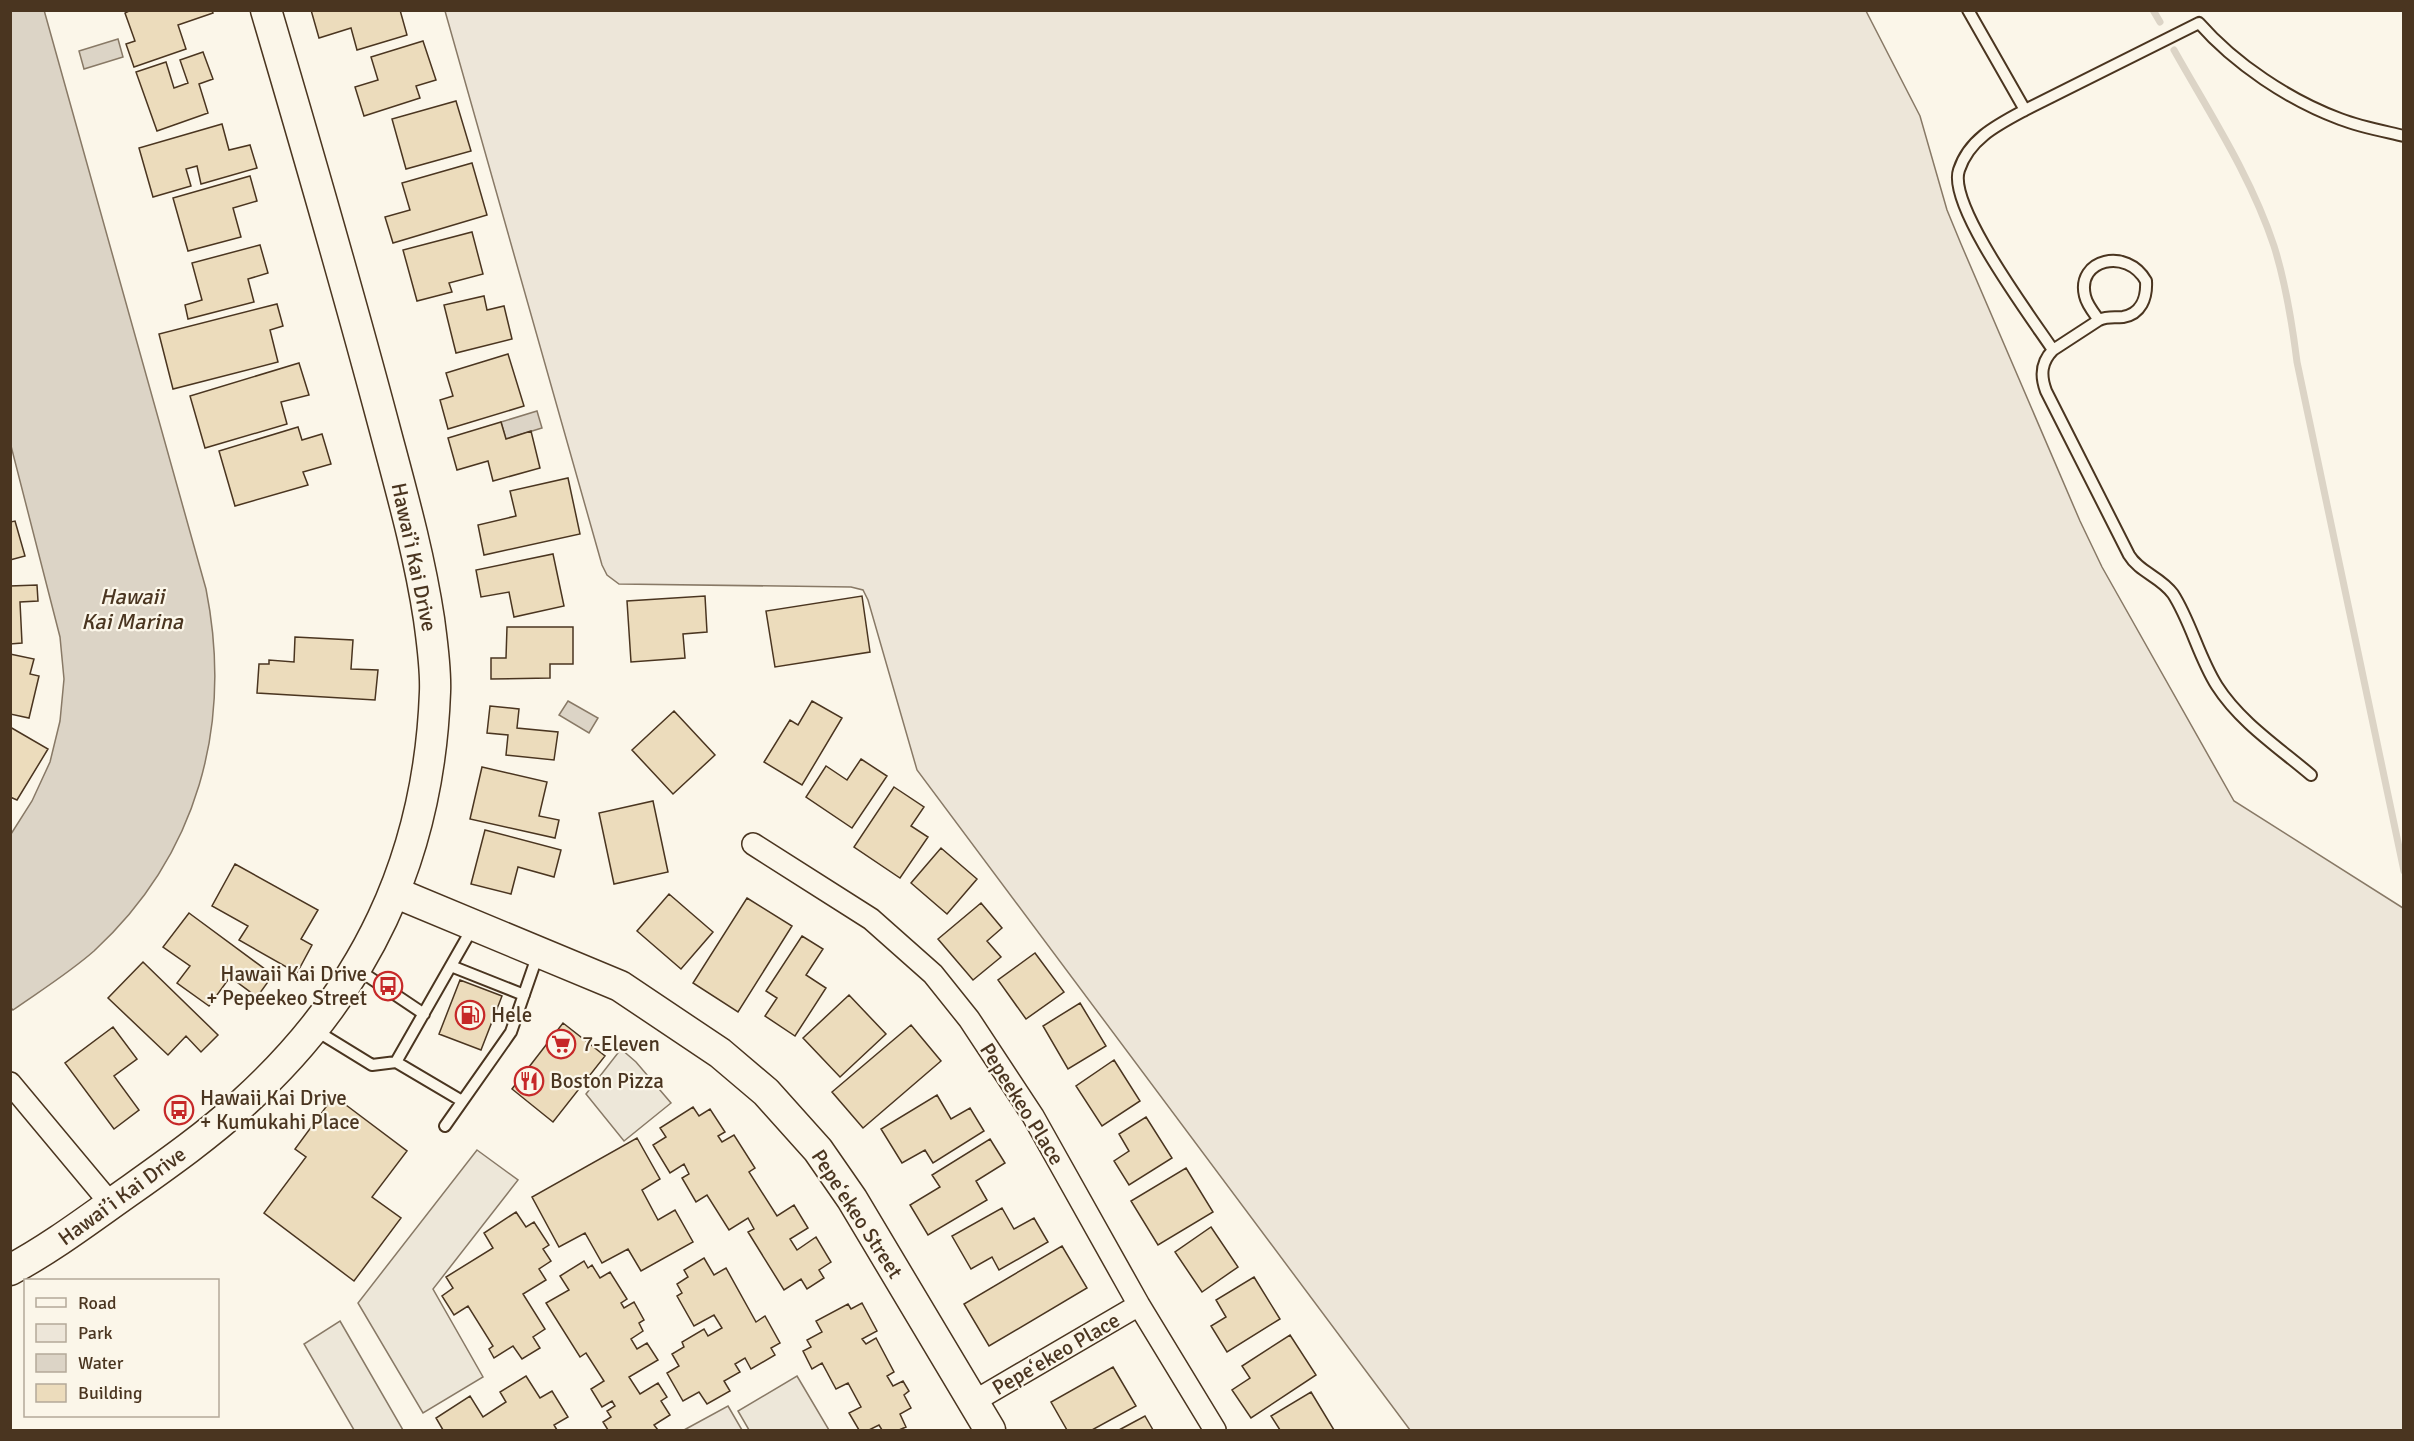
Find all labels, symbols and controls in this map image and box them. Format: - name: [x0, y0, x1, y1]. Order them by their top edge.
- street label: Hawai’i Kai Drive: [386, 480, 442, 634]
- water label: Hawaii Kai Marina: [81, 583, 184, 635]
- place label: Hawaii Kai Drive + Pepeekeo Street: [206, 961, 367, 1011]
- bus stop icon: Hawaii Kai Drive + Pepeekeo Street: [372, 970, 404, 1002]
- fuel station icon: Hele: [454, 999, 486, 1031]
- place label: Hele: [491, 1002, 532, 1028]
- supermarket icon: 7-Eleven: [545, 1028, 577, 1060]
- place label: 7-Eleven: [582, 1031, 660, 1057]
- street label: Pepeekeo Place: [974, 1038, 1070, 1170]
- restaurant icon: Boston Pizza: [513, 1065, 545, 1097]
- place label: Boston Pizza: [550, 1068, 664, 1094]
- place label: Hawaii Kai Drive + Kumukahi Place: [200, 1085, 360, 1135]
- bus stop icon: Hawaii Kai Drive + Kumukahi Place: [163, 1094, 195, 1126]
- street label: Hawai’i Kai Drive: [53, 1141, 191, 1251]
- street label: Pepeʻekeo Street: [806, 1145, 908, 1283]
- legend: [24, 1279, 219, 1417]
- text: Road: [78, 1292, 117, 1314]
- street label: Pepeʻekeo Place: [988, 1307, 1124, 1401]
- text: Park: [78, 1322, 113, 1344]
- text: Water: [78, 1352, 124, 1374]
- text: Building: [78, 1382, 142, 1404]

